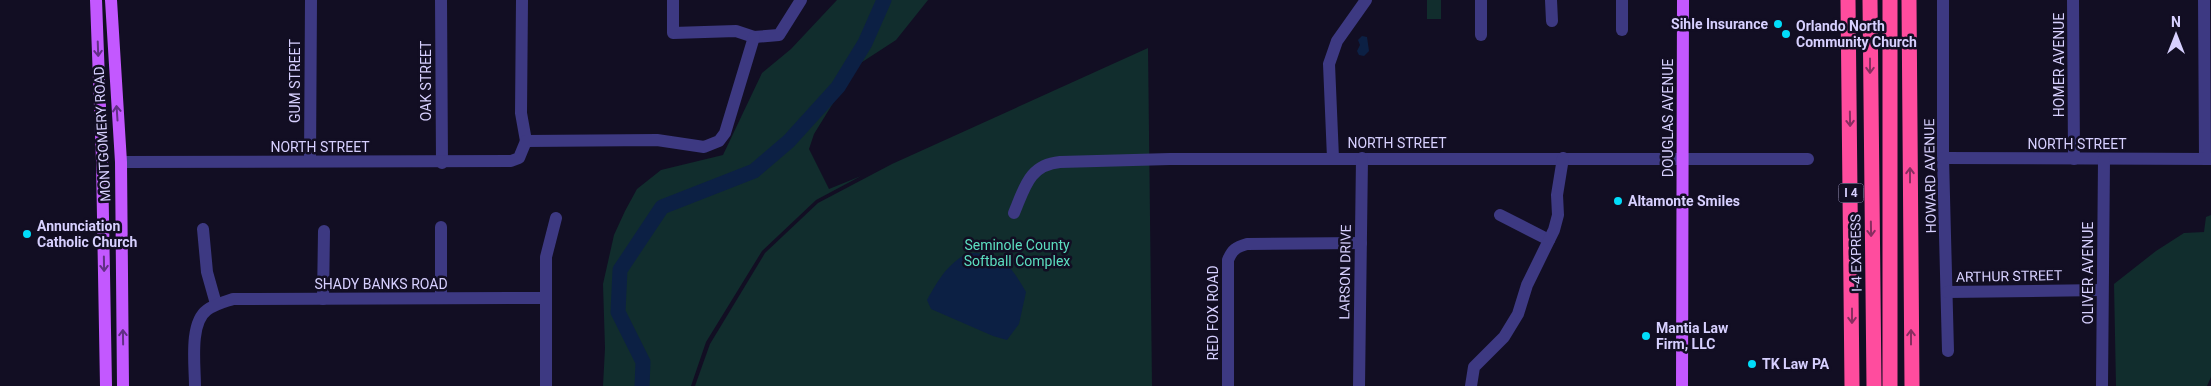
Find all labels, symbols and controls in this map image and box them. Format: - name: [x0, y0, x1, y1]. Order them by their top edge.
- north arrow: [2151, 10, 2201, 60]
- street label: HOMER AVENUE: [2051, 13, 2067, 117]
- text: N: [2171, 14, 2181, 30]
- place label: Sihle Insurance: [1671, 16, 1768, 32]
- marker: Sihle Insurance: [1772, 18, 1784, 30]
- place label: Orlando North Community Church: [1796, 18, 1917, 50]
- marker: Orlando North Community Church: [1780, 28, 1792, 40]
- street label: GUM STREET: [287, 38, 303, 123]
- one-way arrow: [93, 40, 102, 56]
- street label: OAK STREET: [418, 40, 434, 121]
- one-way arrow: [1865, 58, 1875, 74]
- street label: DOUGLAS AVENUE: [1660, 59, 1676, 177]
- street label: MONTGOMERY ROAD: [90, 66, 114, 202]
- one-way arrow: [113, 106, 122, 122]
- one-way arrow: [1845, 110, 1855, 126]
- street label: HOWARD AVENUE: [1921, 119, 1939, 233]
- street label: NORTH STREET: [1347, 135, 1447, 151]
- street label: NORTH STREET: [2027, 136, 2127, 152]
- street label: NORTH STREET: [270, 139, 370, 155]
- one-way arrow: [1905, 167, 1915, 184]
- road number: I 4: [1838, 184, 1864, 202]
- place label: Altamonte Smiles: [1628, 193, 1740, 209]
- marker: Altamonte Smiles: [1612, 195, 1624, 207]
- street label: I-4 EXPRESS: [1847, 214, 1865, 292]
- place label: Annunciation Catholic Church: [37, 218, 137, 250]
- one-way arrow: [1867, 220, 1876, 236]
- street label: OLIVER AVENUE: [2080, 222, 2096, 324]
- street label: LARSON DRIVE: [1336, 224, 1354, 320]
- marker: Annunciation Catholic Church: [21, 228, 33, 240]
- park label: Seminole County Softball Complex: [964, 237, 1070, 269]
- one-way arrow: [99, 255, 109, 271]
- street label: RED FOX ROAD: [1205, 265, 1221, 361]
- street label: ARTHUR STREET: [1956, 267, 2063, 285]
- street label: SHADY BANKS ROAD: [314, 276, 448, 292]
- one-way arrow: [1847, 308, 1857, 324]
- place label: Mantia Law Firm, LLC: [1656, 320, 1729, 352]
- one-way arrow: [118, 330, 127, 346]
- marker: Mantia Law Firm, LLC: [1640, 330, 1652, 342]
- one-way arrow: [1906, 330, 1916, 346]
- place label: TK Law PA: [1762, 356, 1830, 372]
- marker: TK Law PA: [1746, 358, 1758, 370]

